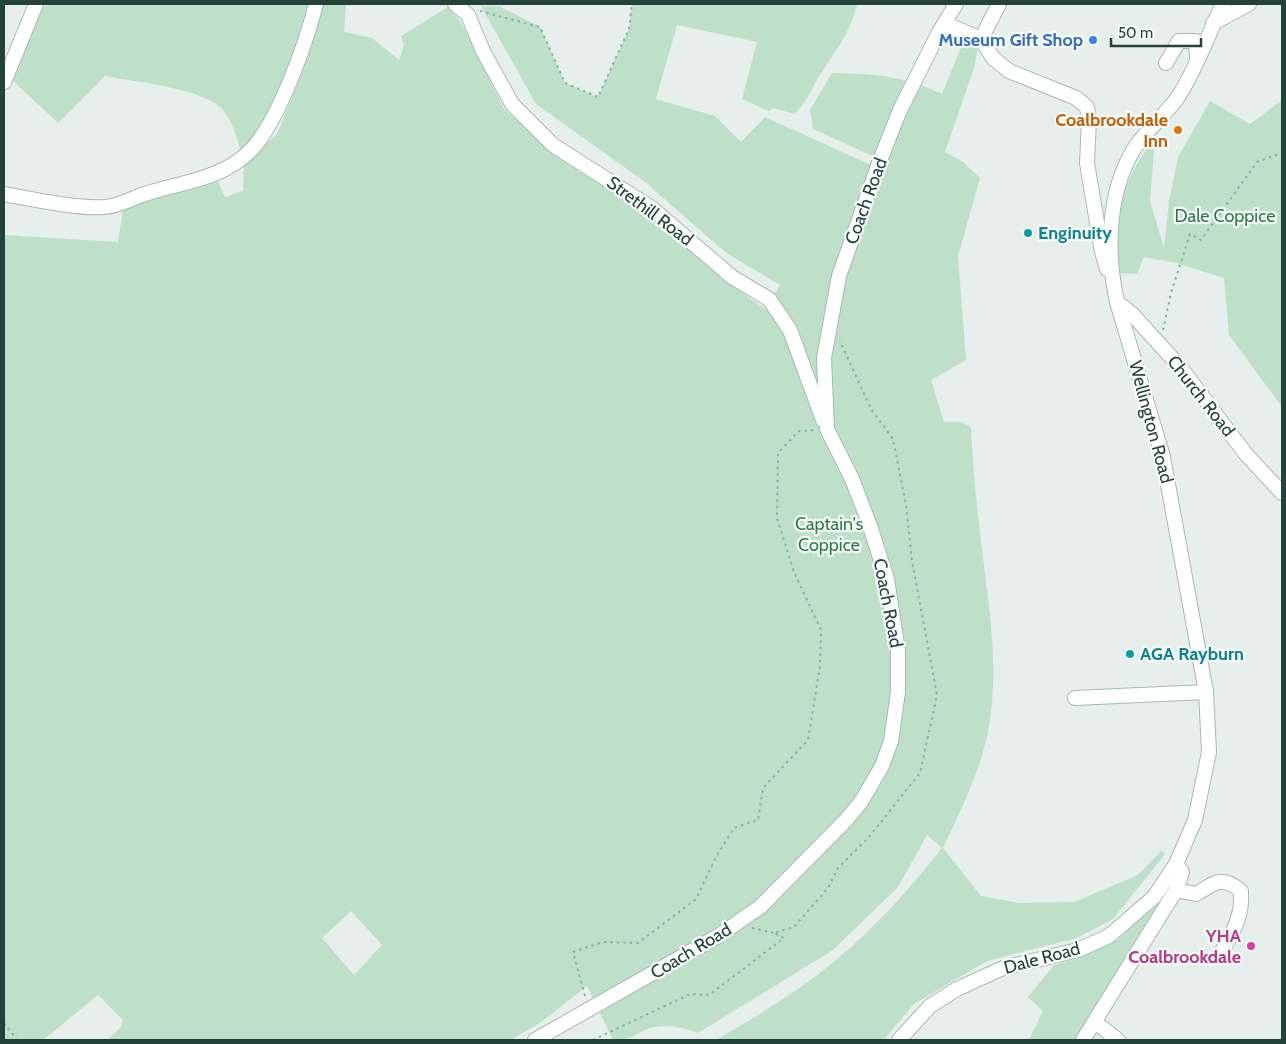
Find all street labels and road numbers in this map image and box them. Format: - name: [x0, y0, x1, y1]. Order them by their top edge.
- street label: Coach Road: [840, 155, 892, 247]
- street label: Strethill Road: [603, 171, 697, 251]
- street label: Church Road: [1163, 351, 1239, 441]
- street label: Wellington Road: [1124, 358, 1178, 486]
- street label: Coach Road: [869, 557, 907, 649]
- street label: Coach Road: [647, 918, 735, 984]
- street label: Dale Road: [1001, 937, 1083, 979]

